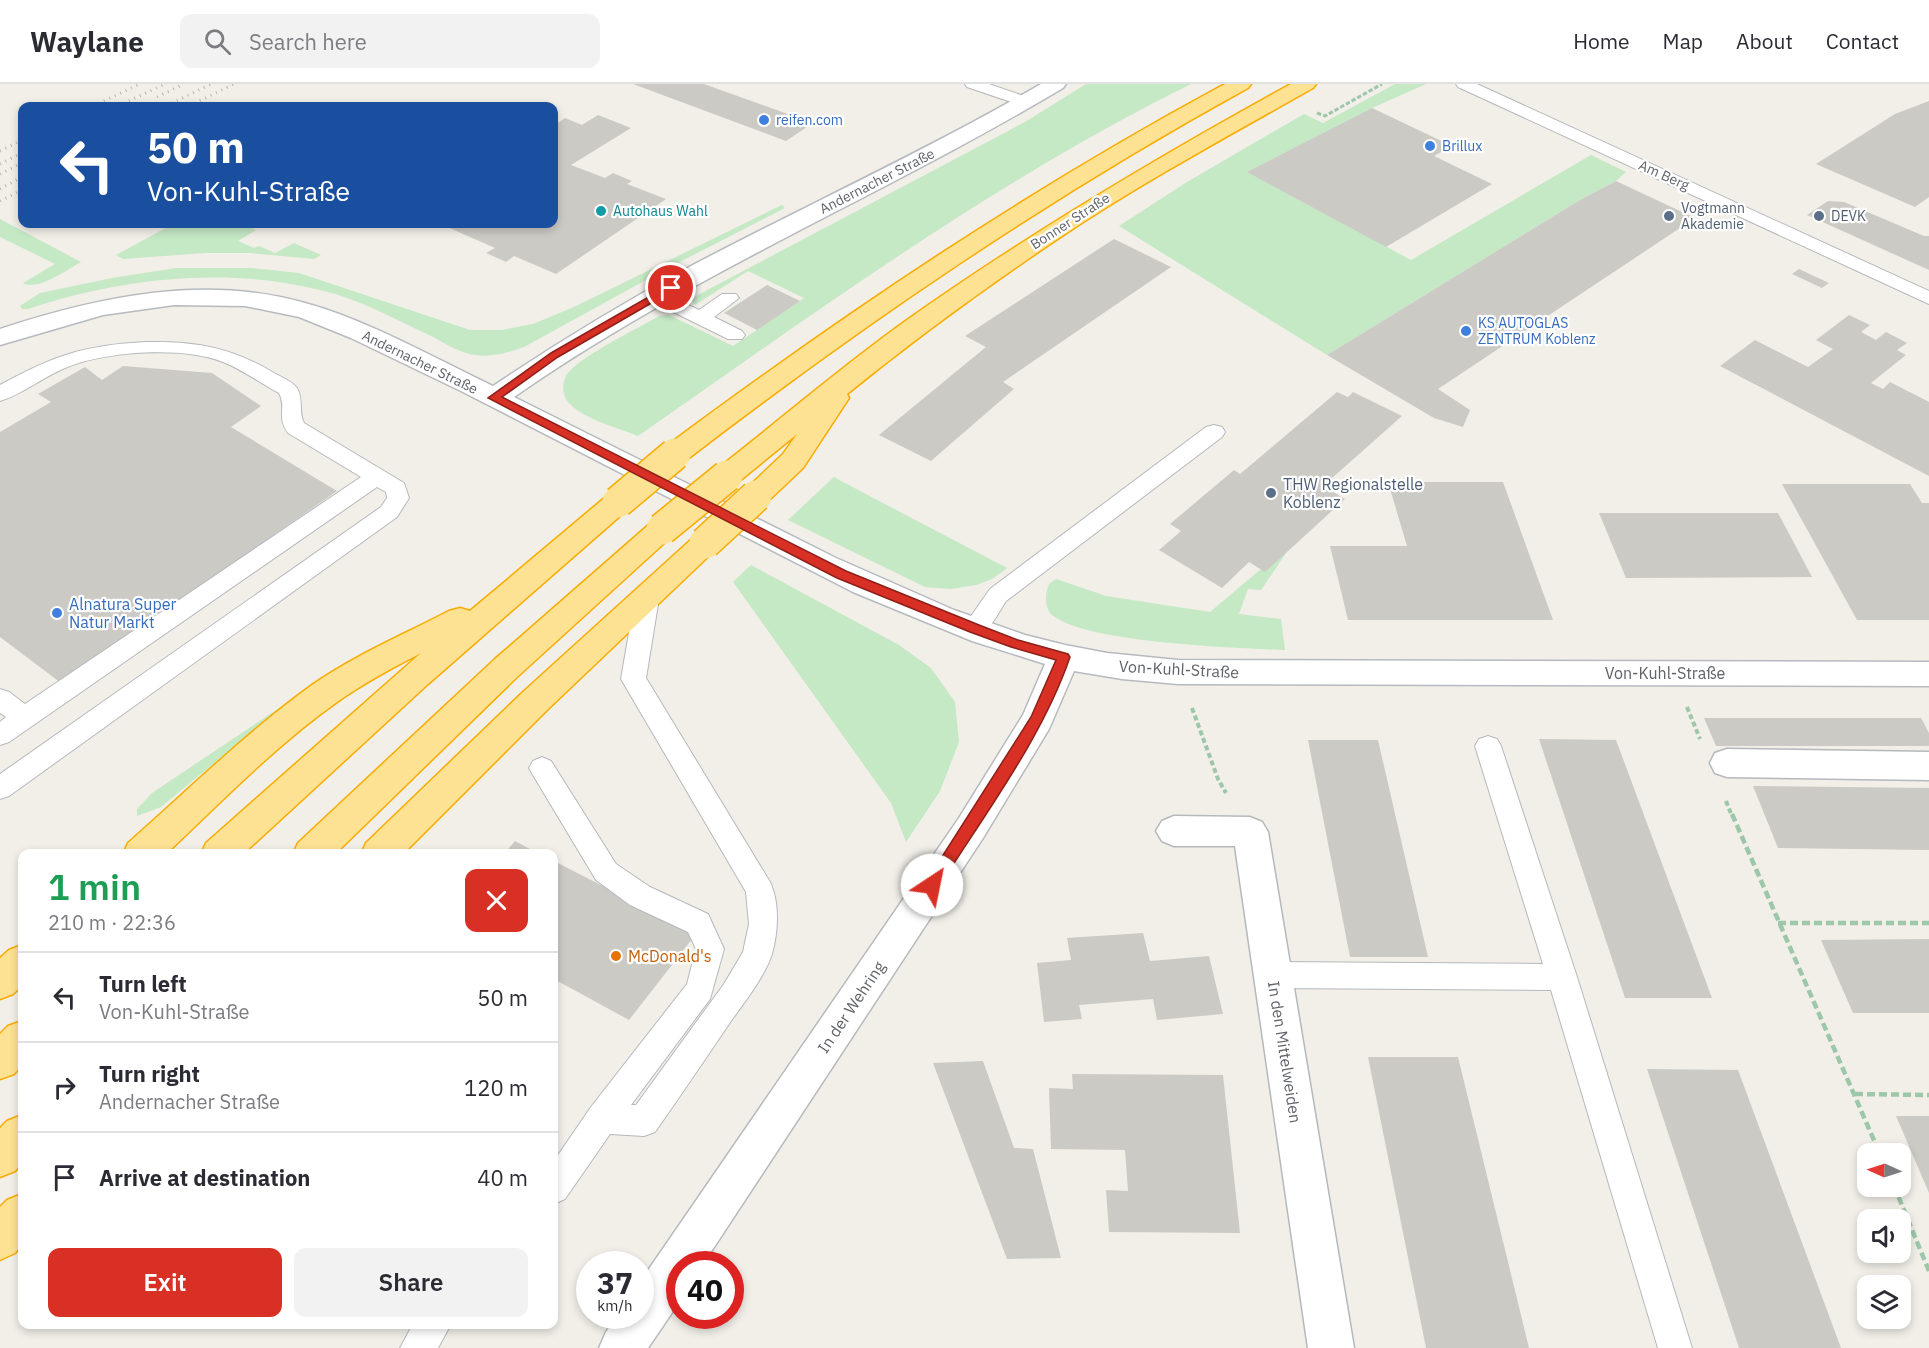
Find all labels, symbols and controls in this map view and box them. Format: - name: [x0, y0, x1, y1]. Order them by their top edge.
- search box: [180, 14, 600, 68]
- text: Waylane: [30, 23, 144, 60]
- icon: search: [201, 25, 234, 58]
- text: Search here: [249, 27, 367, 56]
- text: Home: [1573, 27, 1630, 55]
- text: Map: [1663, 27, 1703, 55]
- text: About: [1736, 27, 1793, 55]
- text: Contact: [1826, 27, 1899, 55]
- place label: reifen.com: [776, 111, 843, 129]
- marker: reifen.com: [757, 113, 771, 127]
- text: 50 m: [147, 120, 245, 175]
- icon: left: [48, 126, 126, 204]
- place label: Brillux: [1442, 137, 1482, 155]
- marker: Brillux: [1423, 139, 1437, 153]
- street label: Andernacher Straße: [816, 144, 938, 218]
- street label: Am Berg: [1636, 156, 1693, 194]
- text: Von-Kuhl-Straße: [147, 173, 350, 208]
- street label: Bonner Straße: [1027, 188, 1113, 253]
- place label: Vogtmann Akademie: [1681, 199, 1745, 233]
- place label: Autohaus Wahl: [613, 202, 708, 220]
- marker: Autohaus Wahl: [594, 204, 608, 218]
- place label: DEVK: [1831, 207, 1866, 225]
- marker: Vogtmann Akademie: [1662, 209, 1676, 223]
- marker: DEVK: [1812, 209, 1826, 223]
- pin: [645, 262, 696, 313]
- icon: arrive: [654, 271, 687, 304]
- place label: KS AUTOGLAS ZENTRUM Koblenz: [1478, 314, 1596, 348]
- marker: KS AUTOGLAS ZENTRUM Koblenz: [1459, 324, 1473, 338]
- street label: Andernacher Straße: [359, 326, 481, 398]
- place label: THW Regionalstelle Koblenz: [1283, 474, 1423, 512]
- marker: THW Regionalstelle Koblenz: [1264, 486, 1278, 500]
- place label: Alnatura Super Natur Markt: [69, 594, 177, 632]
- marker: Alnatura Super Natur Markt: [50, 606, 64, 620]
- street label: Von-Kuhl-Straße: [1118, 656, 1240, 682]
- street label: Von-Kuhl-Straße: [1605, 663, 1725, 683]
- position arrow: [900, 853, 964, 917]
- text: 1 min: [48, 863, 141, 910]
- button: close: [465, 869, 528, 932]
- text: 210 m · 22:36: [48, 909, 176, 936]
- place label: McDonald's: [628, 946, 712, 966]
- marker: McDonald's: [609, 949, 623, 963]
- street label: In der Wehring: [813, 957, 889, 1057]
- text: Turn left: [99, 969, 187, 998]
- street label: In den Mittelweiden: [1264, 980, 1306, 1124]
- icon: left: [48, 981, 81, 1014]
- text: 50 m: [477, 983, 528, 1012]
- text: Von-Kuhl-Straße: [99, 998, 250, 1025]
- text: Turn right: [99, 1059, 200, 1088]
- icon: right: [48, 1071, 81, 1104]
- text: 120 m: [464, 1073, 528, 1102]
- text: Andernacher Straße: [99, 1088, 280, 1115]
- north arrow: [1857, 1143, 1911, 1197]
- map controls: [1857, 1143, 1911, 1329]
- icon: arrive: [48, 1161, 81, 1194]
- text: Arrive at destination: [99, 1163, 310, 1192]
- text: 40 m: [477, 1163, 528, 1192]
- button: sound: [1857, 1209, 1911, 1263]
- button: Exit: [48, 1248, 282, 1317]
- button: Share: [294, 1248, 528, 1317]
- speed limit sign: 40: [666, 1251, 744, 1329]
- text: 37: [597, 1263, 633, 1302]
- button: layers: [1857, 1275, 1911, 1329]
- text: km/h: [597, 1296, 633, 1315]

